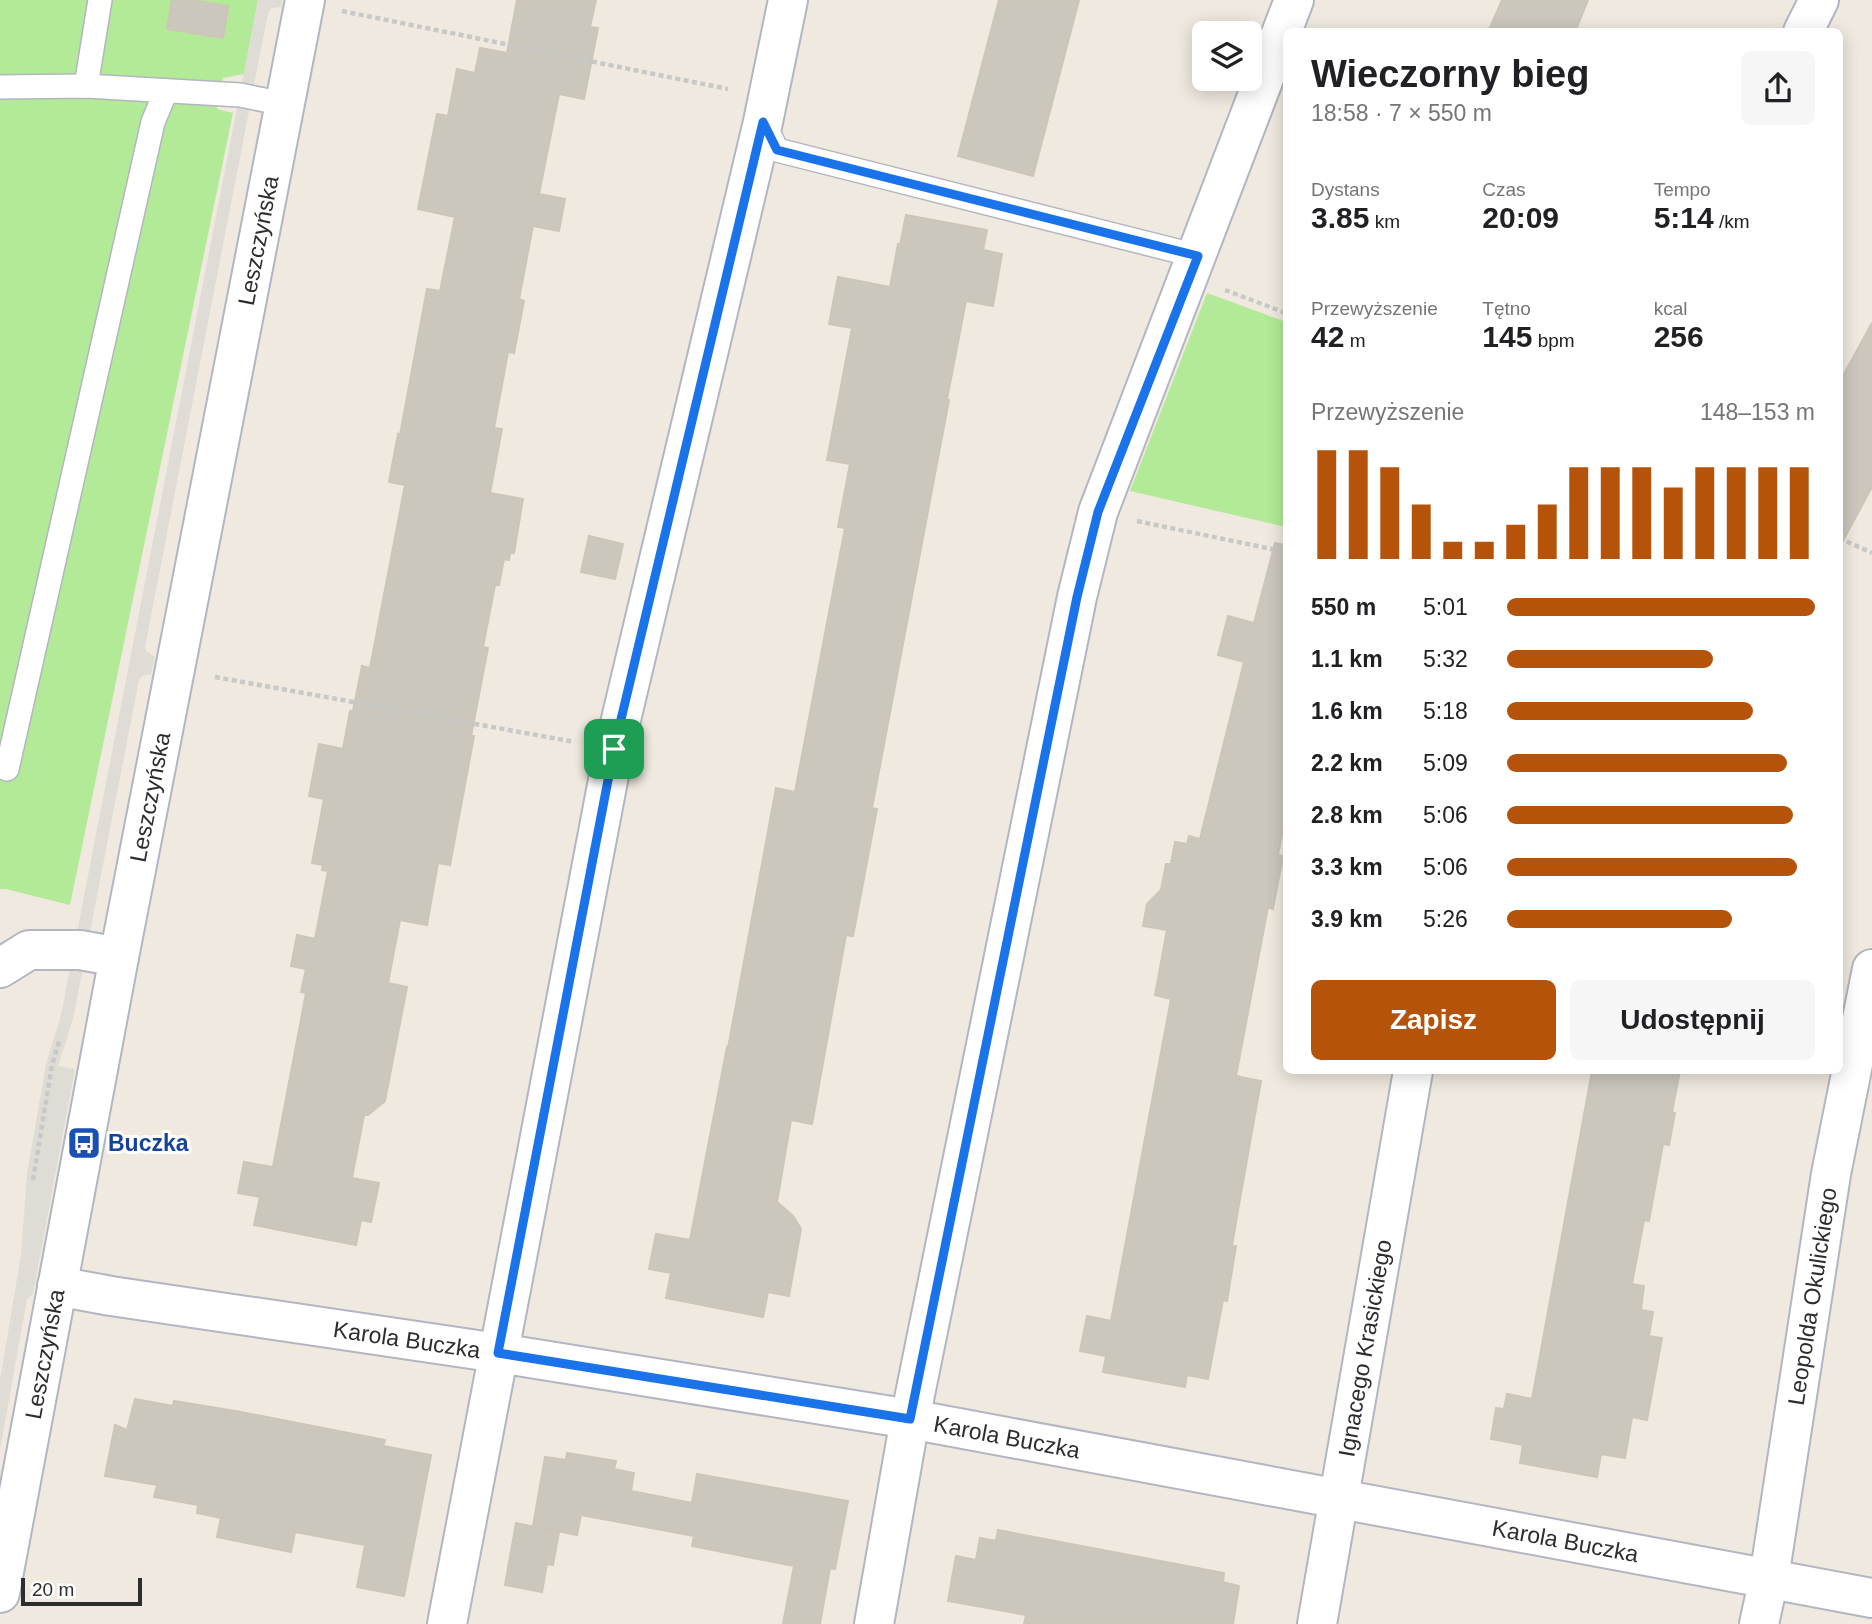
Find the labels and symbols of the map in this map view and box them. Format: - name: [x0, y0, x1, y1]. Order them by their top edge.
- street label: Leszczyńska: [233, 173, 284, 308]
- pin: [584, 719, 644, 779]
- street label: Leszczyńska: [125, 730, 175, 864]
- bus stop icon: Buczka: [65, 1124, 103, 1162]
- place label: Buczka: [108, 1130, 189, 1156]
- street label: Leopolda Okulickiego: [1783, 1186, 1842, 1407]
- street label: Ignacego Krasickiego: [1333, 1238, 1397, 1459]
- street label: Leszczyńska: [20, 1287, 70, 1421]
- street label: Karola Buczka: [332, 1316, 482, 1363]
- street label: Karola Buczka: [932, 1411, 1082, 1463]
- street label: Karola Buczka: [1490, 1515, 1641, 1567]
- scale bar: [21, 1575, 142, 1607]

